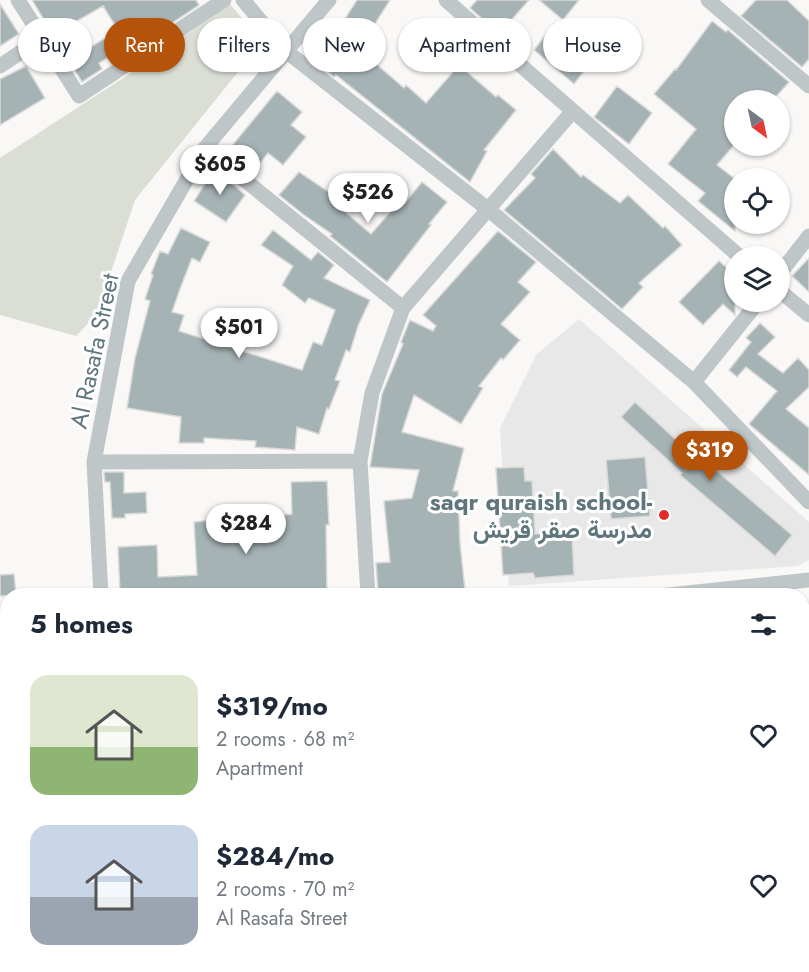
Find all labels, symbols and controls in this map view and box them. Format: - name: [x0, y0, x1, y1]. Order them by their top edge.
- chip: Buy: [18, 18, 92, 72]
- chip: Rent: [104, 18, 185, 72]
- chip: Filters: [197, 18, 291, 72]
- chip: New: [303, 18, 386, 72]
- chip: Apartment: [398, 18, 531, 72]
- chip: House: [543, 18, 642, 72]
- north arrow: [724, 90, 790, 156]
- map controls: [724, 90, 790, 312]
- pin: $605: [184, 145, 256, 196]
- text: $605: [194, 150, 246, 179]
- button: locate: [724, 168, 790, 234]
- pin: $526: [332, 173, 404, 224]
- text: $526: [342, 178, 394, 207]
- button: layers: [724, 246, 790, 312]
- street label: Al Rasafa Street: [60, 270, 128, 432]
- pin: $501: [203, 308, 275, 359]
- text: $501: [215, 313, 263, 342]
- pin: $319: [674, 431, 746, 482]
- text: $319: [686, 436, 734, 465]
- place label: saqr quraish school- مدرسة صقر قريش: [430, 484, 653, 547]
- pin: $284: [210, 504, 282, 555]
- marker: saqr quraish school- مدرسة صقر قريش: [657, 508, 671, 522]
- text: $284: [220, 509, 272, 538]
- text: 5 homes: [30, 605, 133, 643]
- icon: filters: [747, 608, 780, 641]
- text: $319/mo: [216, 687, 328, 725]
- icon: home: [78, 699, 150, 771]
- icon: heart: [747, 719, 780, 752]
- text: 2 rooms · 68 m²: [216, 725, 354, 754]
- text: Apartment: [216, 754, 303, 783]
- text: $284/mo: [216, 837, 334, 875]
- icon: home: [78, 849, 150, 921]
- icon: heart: [747, 869, 780, 902]
- text: 2 rooms · 70 m²: [216, 875, 354, 904]
- text: Al Rasafa Street: [216, 904, 347, 933]

